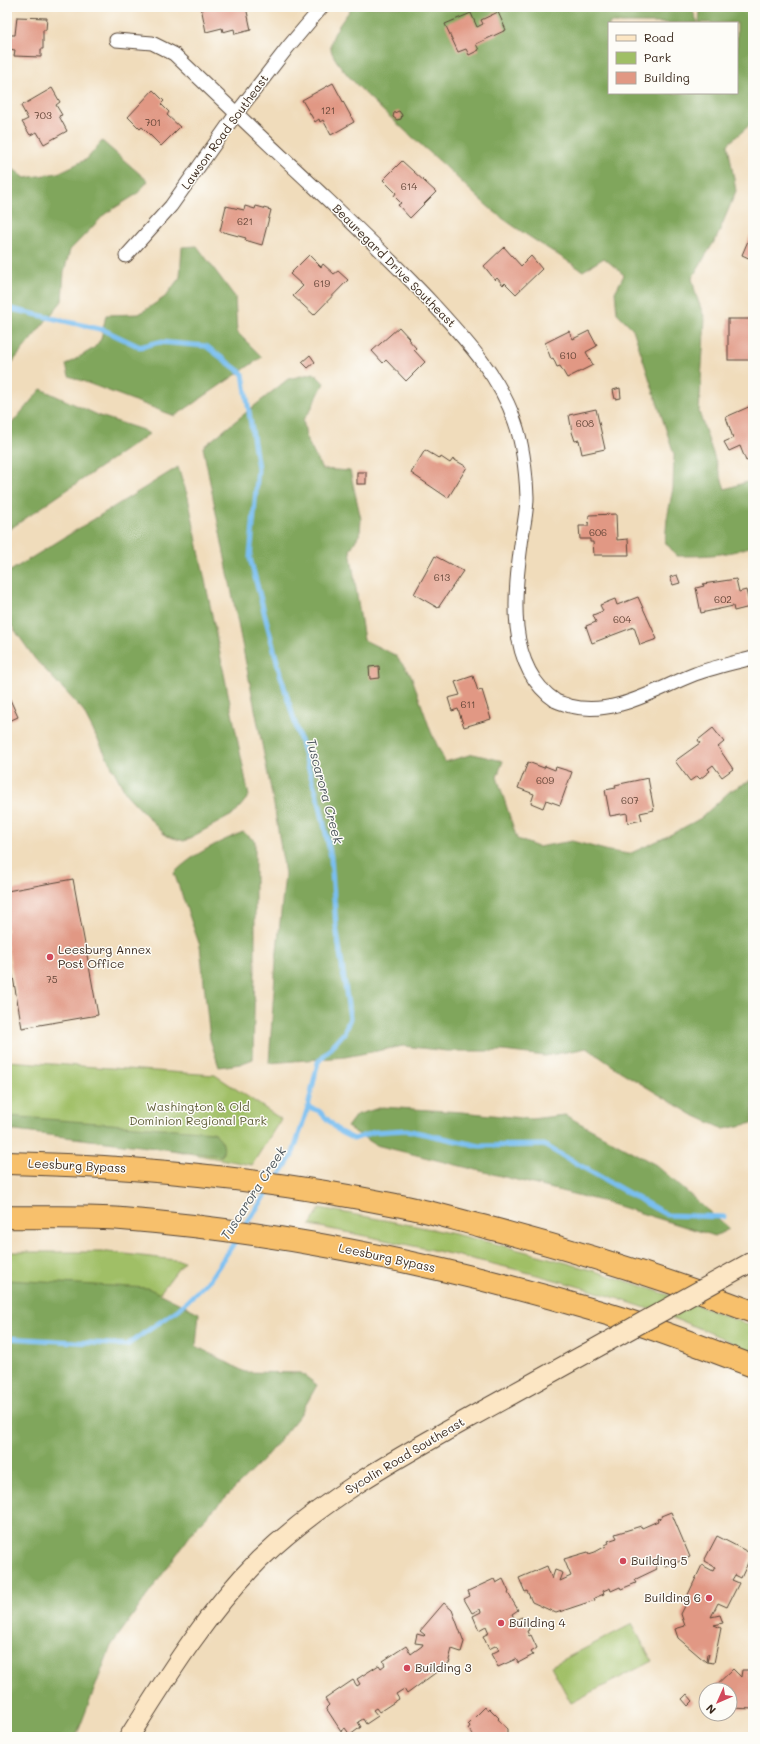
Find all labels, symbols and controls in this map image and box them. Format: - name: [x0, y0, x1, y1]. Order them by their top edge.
- legend: [608, 22, 738, 94]
- text: Road: [644, 29, 674, 45]
- text: Park: [644, 49, 671, 65]
- text: Building: [644, 69, 690, 85]
- street label: Lawson Road Southeast: [177, 71, 271, 192]
- house number: 121: [321, 103, 335, 117]
- house number: 703: [34, 108, 52, 122]
- house number: 701: [145, 115, 161, 129]
- house number: 614: [401, 179, 417, 193]
- street label: Beauregard Drive Southeast: [330, 200, 460, 330]
- house number: 621: [237, 214, 253, 228]
- house number: 619: [314, 276, 330, 290]
- house number: 610: [560, 348, 576, 362]
- house number: 608: [576, 416, 594, 430]
- house number: 606: [589, 525, 607, 539]
- house number: 613: [434, 570, 450, 584]
- house number: 602: [714, 592, 732, 606]
- house number: 604: [613, 612, 631, 626]
- house number: 611: [461, 697, 475, 711]
- water label: Tuscarora Creek: [303, 736, 348, 846]
- house number: 609: [536, 773, 554, 787]
- house number: 607: [621, 793, 639, 807]
- place label: Leesburg Annex Post Office: [58, 941, 151, 971]
- marker: Leesburg Annex Post Office: [45, 952, 55, 962]
- house number: 75: [46, 972, 58, 986]
- park label: Washington & Old Dominion Regional Park: [129, 1098, 267, 1128]
- water label: Tuscarora Creek: [216, 1142, 290, 1243]
- street label: Leesburg Bypass: [28, 1154, 127, 1176]
- street label: Leesburg Bypass: [337, 1239, 437, 1275]
- street label: Sycolin Road Southeast: [342, 1413, 467, 1497]
- place label: Building 5: [631, 1552, 687, 1568]
- marker: Building 5: [618, 1556, 628, 1566]
- place label: Building 6: [644, 1589, 701, 1605]
- marker: Building 6: [704, 1593, 714, 1603]
- place label: Building 4: [509, 1614, 565, 1630]
- marker: Building 4: [496, 1618, 506, 1628]
- place label: Building 3: [415, 1659, 471, 1675]
- marker: Building 3: [402, 1663, 412, 1673]
- north arrow: [698, 1682, 738, 1722]
- text: N: [702, 1701, 719, 1718]

